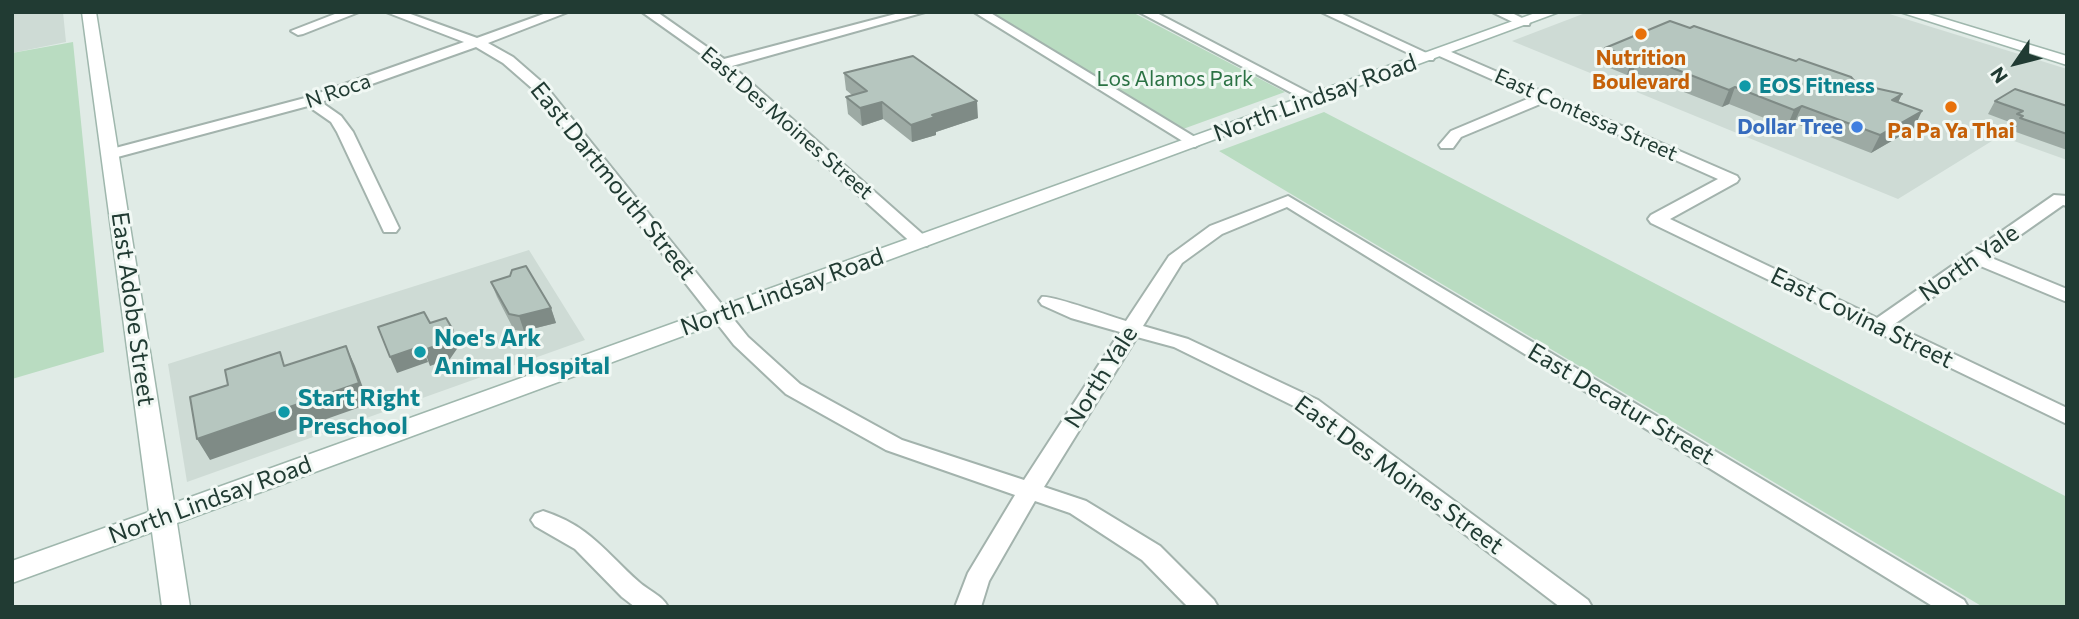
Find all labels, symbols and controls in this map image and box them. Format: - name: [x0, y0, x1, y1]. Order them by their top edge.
- marker: Nutrition Boulevard: [1633, 26, 1649, 42]
- north arrow: [1981, 28, 2051, 98]
- street label: East Des Moines Street: [696, 41, 878, 205]
- place label: Nutrition Boulevard: [1592, 45, 1690, 95]
- street label: North Lindsay Road: [1210, 48, 1420, 148]
- street label: East Contessa Street: [1491, 63, 1681, 167]
- text: N: [1985, 63, 2012, 88]
- park label: Los Alamos Park: [1097, 66, 1253, 92]
- street label: N Roca: [302, 68, 374, 114]
- place label: EOS Fitness: [1759, 73, 1875, 99]
- street label: East Dartmouth Street: [524, 76, 702, 286]
- marker: EOS Fitness: [1737, 78, 1753, 94]
- marker: Pa Pa Ya Thai: [1943, 99, 1959, 115]
- place label: Dollar Tree: [1737, 114, 1843, 140]
- place label: Pa Pa Ya Thai: [1887, 118, 2015, 144]
- marker: Dollar Tree: [1849, 119, 1865, 135]
- street label: East Adobe Street: [105, 210, 161, 408]
- street label: North Yale: [1914, 218, 2024, 308]
- street label: North Lindsay Road: [677, 242, 887, 342]
- street label: East Covina Street: [1766, 261, 1958, 375]
- street label: North Yale: [1058, 321, 1144, 433]
- place label: Noe's Ark Animal Hospital: [434, 324, 610, 380]
- street label: East Decatur Street: [1523, 337, 1719, 471]
- marker: Noe's Ark Animal Hospital: [412, 344, 428, 360]
- place label: Start Right Preschool: [298, 384, 420, 440]
- street label: East Des Moines Street: [1289, 390, 1509, 560]
- marker: Start Right Preschool: [276, 404, 292, 420]
- street label: North Lindsay Road: [105, 450, 315, 550]

